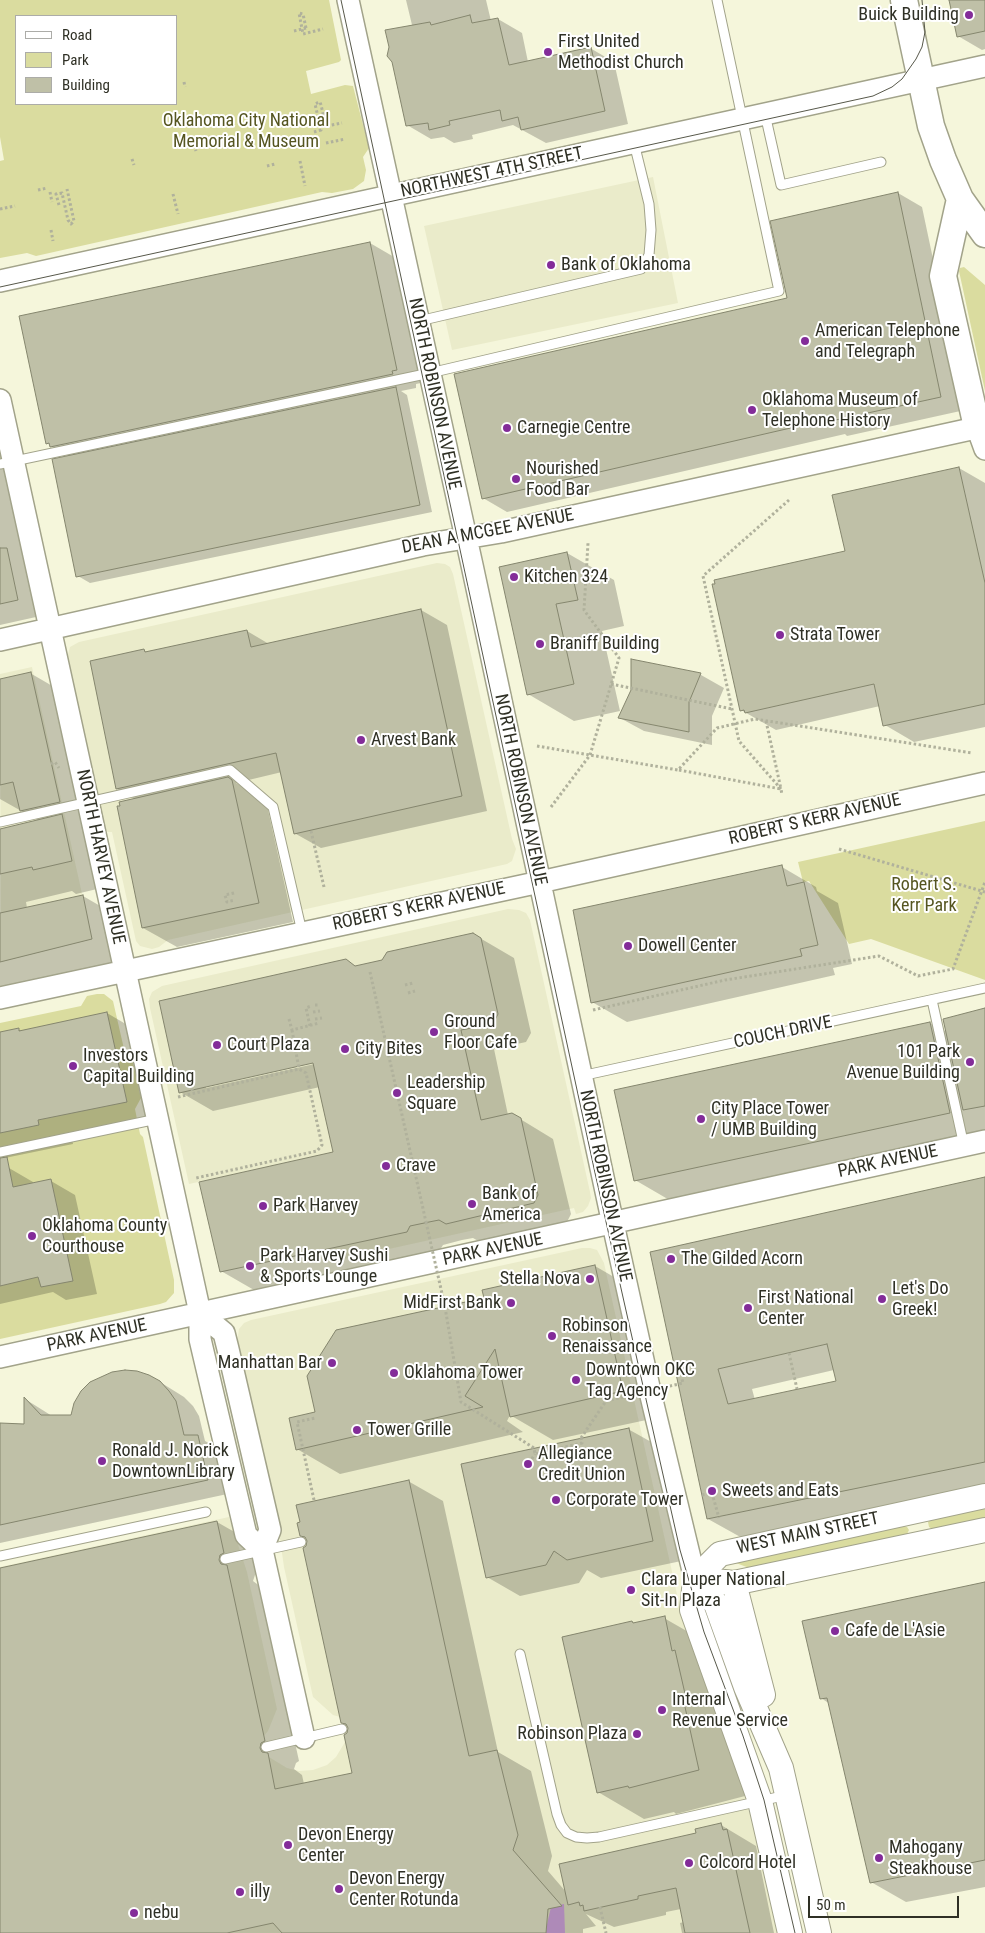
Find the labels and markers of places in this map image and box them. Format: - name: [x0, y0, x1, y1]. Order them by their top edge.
- place label: Buick Building: [858, 4, 959, 26]
- marker: Buick Building: [963, 9, 975, 21]
- place label: First United Methodist Church: [558, 31, 684, 74]
- marker: First United Methodist Church: [542, 46, 554, 58]
- place label: Bank of Oklahoma: [561, 254, 691, 276]
- marker: Bank of Oklahoma: [545, 259, 557, 271]
- place label: American Telephone and Telegraph: [815, 320, 960, 362]
- marker: American Telephone and Telegraph: [799, 335, 811, 347]
- place label: Oklahoma Museum of Telephone History: [762, 389, 918, 432]
- marker: Oklahoma Museum of Telephone History: [746, 404, 758, 416]
- place label: Carnegie Centre: [517, 417, 630, 439]
- marker: Carnegie Centre: [501, 422, 513, 434]
- place label: Nourished Food Bar: [526, 458, 599, 500]
- marker: Nourished Food Bar: [510, 473, 522, 485]
- place label: Kitchen 324: [524, 566, 608, 588]
- marker: Kitchen 324: [508, 571, 520, 583]
- place label: Strata Tower: [790, 624, 880, 646]
- marker: Strata Tower: [774, 629, 786, 641]
- place label: Braniff Building: [550, 633, 659, 655]
- marker: Braniff Building: [534, 638, 546, 650]
- place label: Arvest Bank: [371, 729, 456, 751]
- marker: Arvest Bank: [355, 734, 367, 746]
- place label: Dowell Center: [638, 935, 736, 957]
- marker: Dowell Center: [622, 940, 634, 952]
- place label: Ground Floor Cafe: [444, 1011, 517, 1054]
- marker: Ground Floor Cafe: [428, 1026, 440, 1038]
- place label: Court Plaza: [227, 1034, 310, 1056]
- place label: City Bites: [355, 1038, 422, 1060]
- marker: Court Plaza: [211, 1039, 223, 1051]
- place label: 101 Park Avenue Building: [847, 1041, 960, 1084]
- marker: City Bites: [339, 1043, 351, 1055]
- place label: Investors Capital Building: [83, 1045, 194, 1088]
- marker: 101 Park Avenue Building: [964, 1056, 976, 1068]
- marker: Investors Capital Building: [67, 1060, 79, 1072]
- place label: Leadership Square: [407, 1072, 485, 1114]
- marker: Leadership Square: [391, 1087, 403, 1099]
- place label: City Place Tower / UMB Building: [711, 1098, 829, 1140]
- marker: City Place Tower / UMB Building: [695, 1113, 707, 1125]
- place label: Crave: [396, 1155, 436, 1177]
- marker: Crave: [380, 1160, 392, 1172]
- place label: Bank of America: [482, 1183, 541, 1226]
- place label: Park Harvey: [273, 1195, 358, 1217]
- marker: Bank of America: [466, 1198, 478, 1210]
- marker: Park Harvey: [257, 1200, 269, 1212]
- place label: Oklahoma County Courthouse: [42, 1215, 167, 1258]
- marker: Oklahoma County Courthouse: [26, 1230, 38, 1242]
- place label: Park Harvey Sushi & Sports Lounge: [260, 1245, 388, 1288]
- place label: The Gilded Acorn: [681, 1248, 803, 1270]
- marker: The Gilded Acorn: [665, 1253, 677, 1265]
- marker: Park Harvey Sushi & Sports Lounge: [244, 1260, 256, 1272]
- place label: Stella Nova: [500, 1268, 580, 1290]
- marker: Stella Nova: [584, 1273, 596, 1285]
- place label: Let's Do Greek!: [892, 1278, 948, 1320]
- place label: First National Center: [758, 1287, 854, 1330]
- place label: MidFirst Bank: [403, 1292, 501, 1314]
- marker: Let's Do Greek!: [876, 1293, 888, 1305]
- marker: MidFirst Bank: [505, 1297, 517, 1309]
- marker: First National Center: [742, 1302, 754, 1314]
- place label: Robinson Renaissance: [562, 1315, 652, 1358]
- marker: Robinson Renaissance: [546, 1330, 558, 1342]
- place label: Manhattan Bar: [218, 1352, 322, 1374]
- marker: Manhattan Bar: [326, 1357, 338, 1369]
- place label: Downtown OKC Tag Agency: [586, 1359, 695, 1402]
- place label: Oklahoma Tower: [404, 1362, 523, 1384]
- marker: Oklahoma Tower: [388, 1367, 400, 1379]
- marker: Downtown OKC Tag Agency: [570, 1374, 582, 1386]
- place label: Tower Grille: [367, 1419, 451, 1441]
- marker: Tower Grille: [351, 1424, 363, 1436]
- place label: Ronald J. Norick DowntownLibrary: [112, 1440, 235, 1482]
- place label: Allegiance Credit Union: [538, 1443, 625, 1486]
- marker: Ronald J. Norick DowntownLibrary: [96, 1455, 108, 1467]
- marker: Allegiance Credit Union: [522, 1458, 534, 1470]
- place label: Sweets and Eats: [722, 1480, 839, 1502]
- marker: Sweets and Eats: [706, 1485, 718, 1497]
- place label: Corporate Tower: [566, 1489, 683, 1511]
- marker: Corporate Tower: [550, 1494, 562, 1506]
- place label: Clara Luper National Sit-In Plaza: [641, 1569, 785, 1612]
- marker: Clara Luper National Sit-In Plaza: [625, 1584, 637, 1596]
- place label: Cafe de L'Asie: [845, 1620, 945, 1642]
- marker: Cafe de L'Asie: [829, 1625, 841, 1637]
- place label: Internal Revenue Service: [672, 1689, 788, 1732]
- marker: Internal Revenue Service: [656, 1704, 668, 1716]
- place label: Robinson Plaza: [517, 1723, 627, 1745]
- marker: Robinson Plaza: [631, 1728, 643, 1740]
- place label: Devon Energy Center: [298, 1824, 394, 1866]
- place label: Mahogany Steakhouse: [889, 1837, 972, 1880]
- marker: Devon Energy Center: [282, 1839, 294, 1851]
- place label: Colcord Hotel: [699, 1852, 796, 1874]
- marker: Mahogany Steakhouse: [873, 1852, 885, 1864]
- marker: Colcord Hotel: [683, 1857, 695, 1869]
- place label: Devon Energy Center Rotunda: [349, 1868, 459, 1910]
- place label: illy: [250, 1881, 270, 1903]
- marker: Devon Energy Center Rotunda: [333, 1883, 345, 1895]
- marker: illy: [234, 1886, 246, 1898]
- place label: nebu: [144, 1902, 179, 1924]
- marker: nebu: [128, 1907, 140, 1919]

